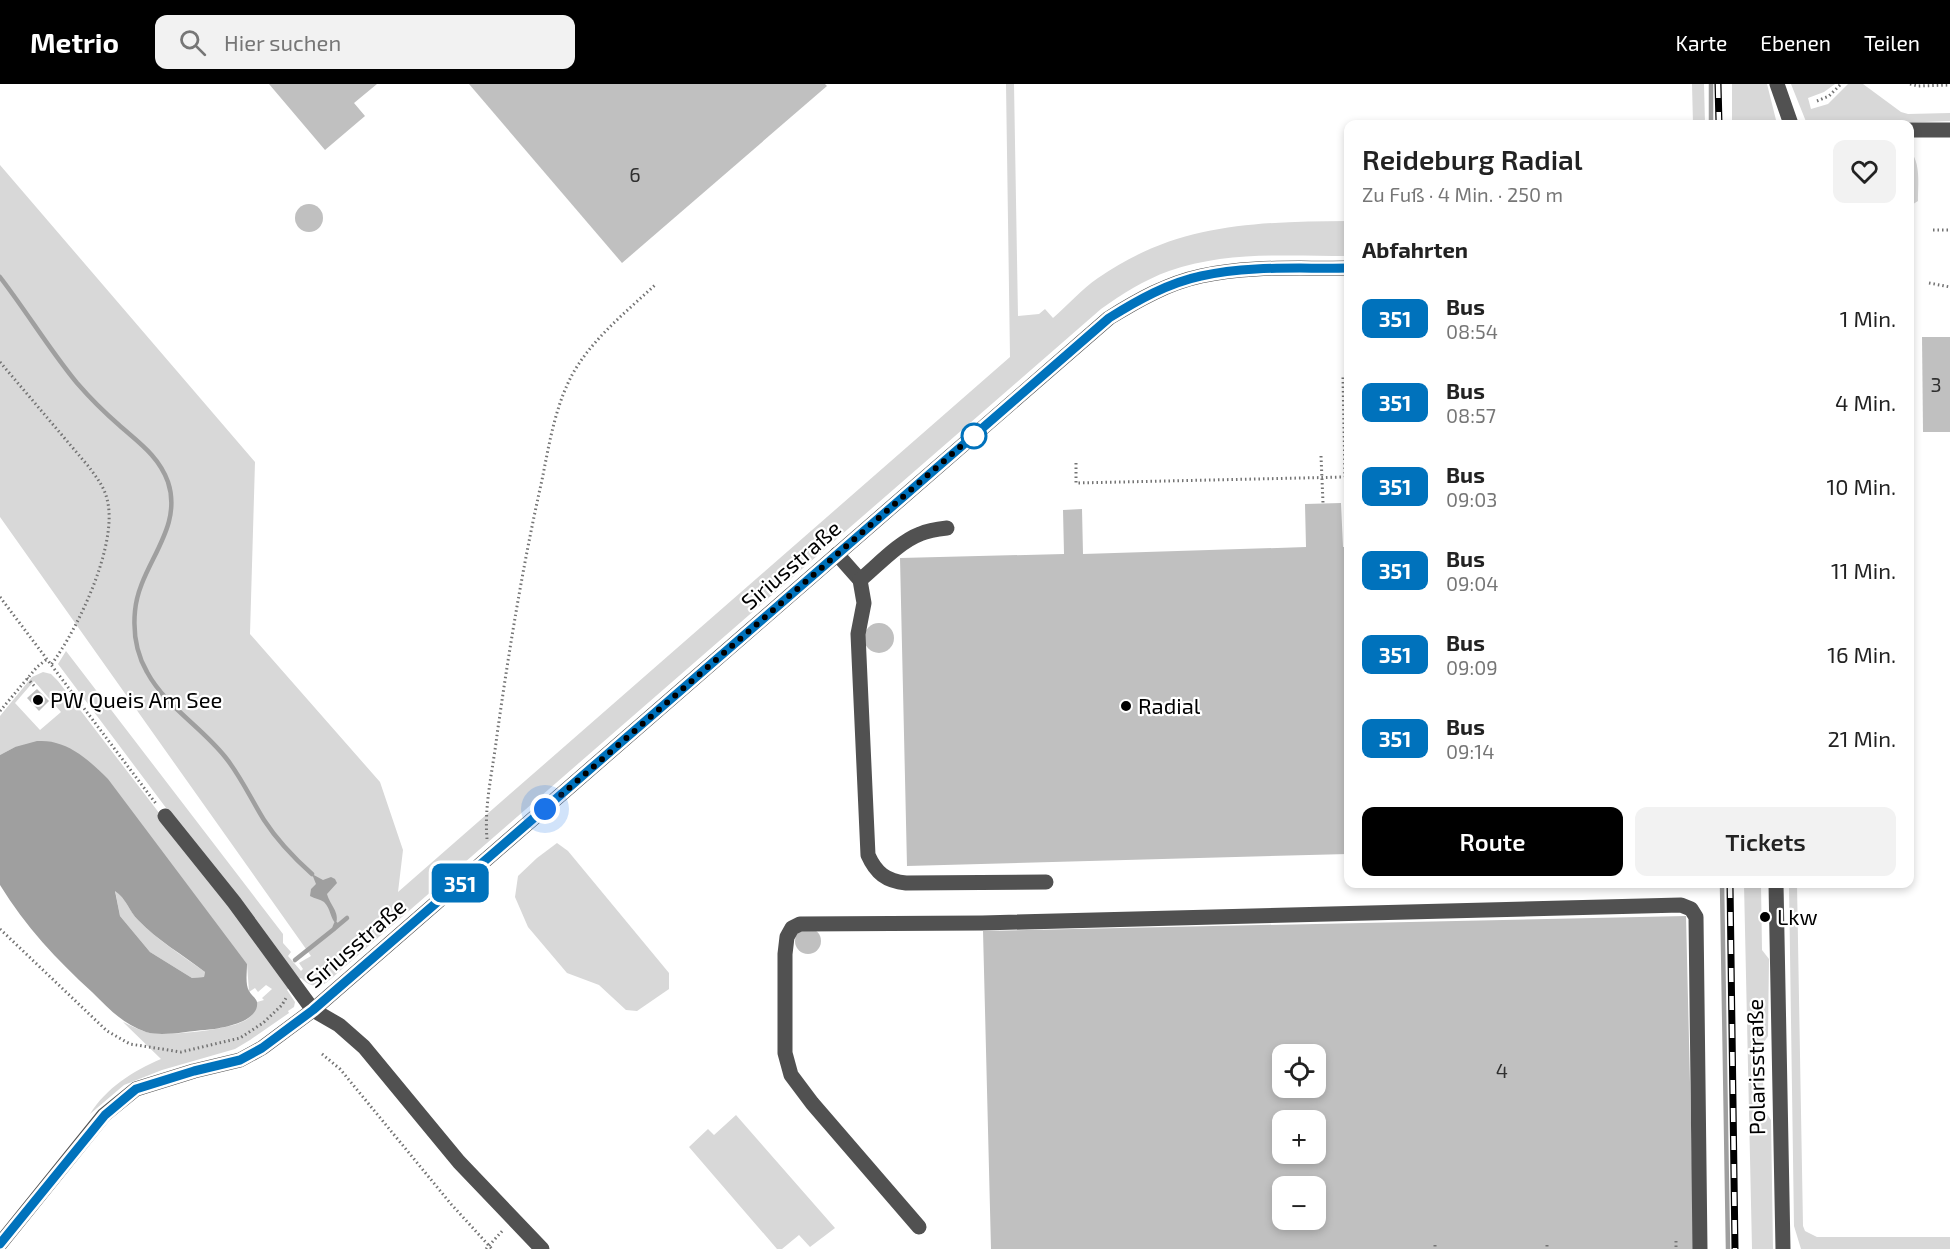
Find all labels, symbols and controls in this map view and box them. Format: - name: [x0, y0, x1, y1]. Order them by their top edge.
- search box: [155, 15, 575, 69]
- text: Metrio: [30, 25, 119, 59]
- icon: search: [176, 26, 209, 59]
- text: Hier suchen: [224, 29, 341, 55]
- text: Karte: [1676, 30, 1727, 55]
- text: Ebenen: [1760, 30, 1831, 55]
- text: Teilen: [1864, 30, 1920, 55]
- button: heart: [1833, 140, 1896, 203]
- text: Reideburg Radial: [1362, 142, 1583, 176]
- house number: 6: [629, 162, 641, 186]
- text: Zu Fuß · 4 Min. · 250 m: [1362, 182, 1563, 206]
- text: Abfahrten: [1362, 236, 1468, 262]
- text: Bus: [1446, 293, 1485, 319]
- text: 1 Min.: [1840, 305, 1896, 331]
- text: 351: [1379, 306, 1411, 331]
- text: 08:54: [1446, 319, 1498, 343]
- house number: 3: [1930, 372, 1942, 396]
- text: Bus: [1446, 377, 1485, 403]
- text: 4 Min.: [1835, 389, 1896, 415]
- text: 351: [1379, 390, 1411, 415]
- text: 08:57: [1446, 403, 1496, 427]
- unlabelled marker: [961, 423, 987, 449]
- text: Bus: [1446, 461, 1485, 487]
- text: 10 Min.: [1827, 473, 1896, 499]
- text: 351: [1379, 474, 1411, 499]
- text: 09:03: [1446, 487, 1497, 511]
- street label: Siriusstraße: [735, 514, 845, 614]
- text: Bus: [1446, 545, 1485, 571]
- text: 11 Min.: [1831, 557, 1896, 583]
- text: 351: [1379, 558, 1411, 583]
- text: 09:04: [1446, 571, 1499, 595]
- text: Bus: [1446, 629, 1485, 655]
- text: 16 Min.: [1827, 641, 1896, 667]
- text: 351: [1379, 642, 1411, 667]
- text: 09:09: [1446, 655, 1498, 679]
- place label: PW Queis Am See: [50, 686, 222, 713]
- place label: Radial: [1138, 692, 1201, 718]
- marker: PW Queis Am See: [31, 693, 45, 707]
- marker: Radial: [1119, 699, 1133, 713]
- text: Bus: [1446, 713, 1485, 739]
- text: 21 Min.: [1827, 725, 1896, 751]
- text: 351: [1379, 726, 1411, 751]
- text: 09:14: [1446, 739, 1494, 763]
- your location: [530, 794, 560, 824]
- button: Route: [1362, 807, 1623, 876]
- button: Tickets: [1635, 807, 1896, 876]
- line badge: 351: [426, 864, 494, 902]
- text: 351: [444, 871, 476, 896]
- street label: Siriusstraße: [300, 892, 410, 992]
- place label: Lkw: [1777, 903, 1818, 929]
- marker: Lkw: [1758, 910, 1772, 924]
- street label: Polarisstraße: [1741, 999, 1769, 1136]
- map controls: [1272, 1044, 1326, 1230]
- button: locate: [1272, 1044, 1326, 1098]
- house number: 4: [1496, 1058, 1508, 1082]
- button: +: [1272, 1110, 1326, 1164]
- button: −: [1272, 1176, 1326, 1230]

